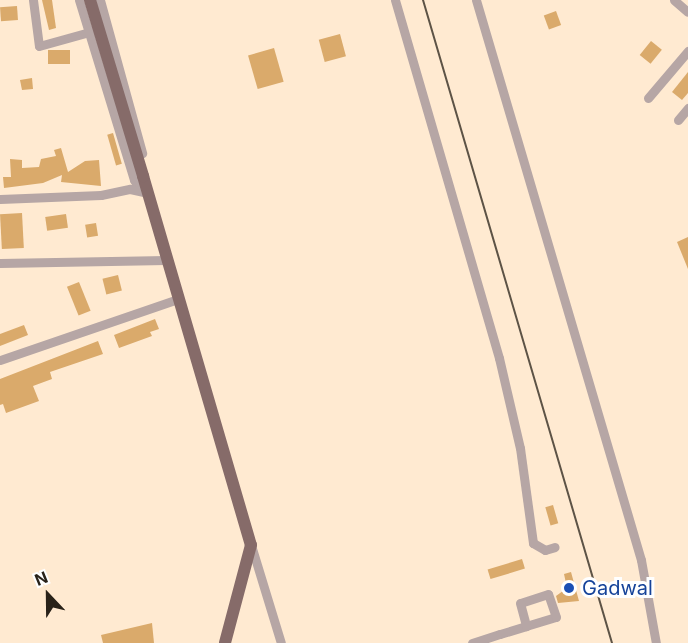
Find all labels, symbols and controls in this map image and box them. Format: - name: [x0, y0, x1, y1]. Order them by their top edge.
- north arrow: [18, 565, 78, 625]
- text: N: [32, 567, 51, 590]
- place label: Gadwal: [582, 576, 653, 600]
- marker: Gadwal: [560, 579, 578, 597]

